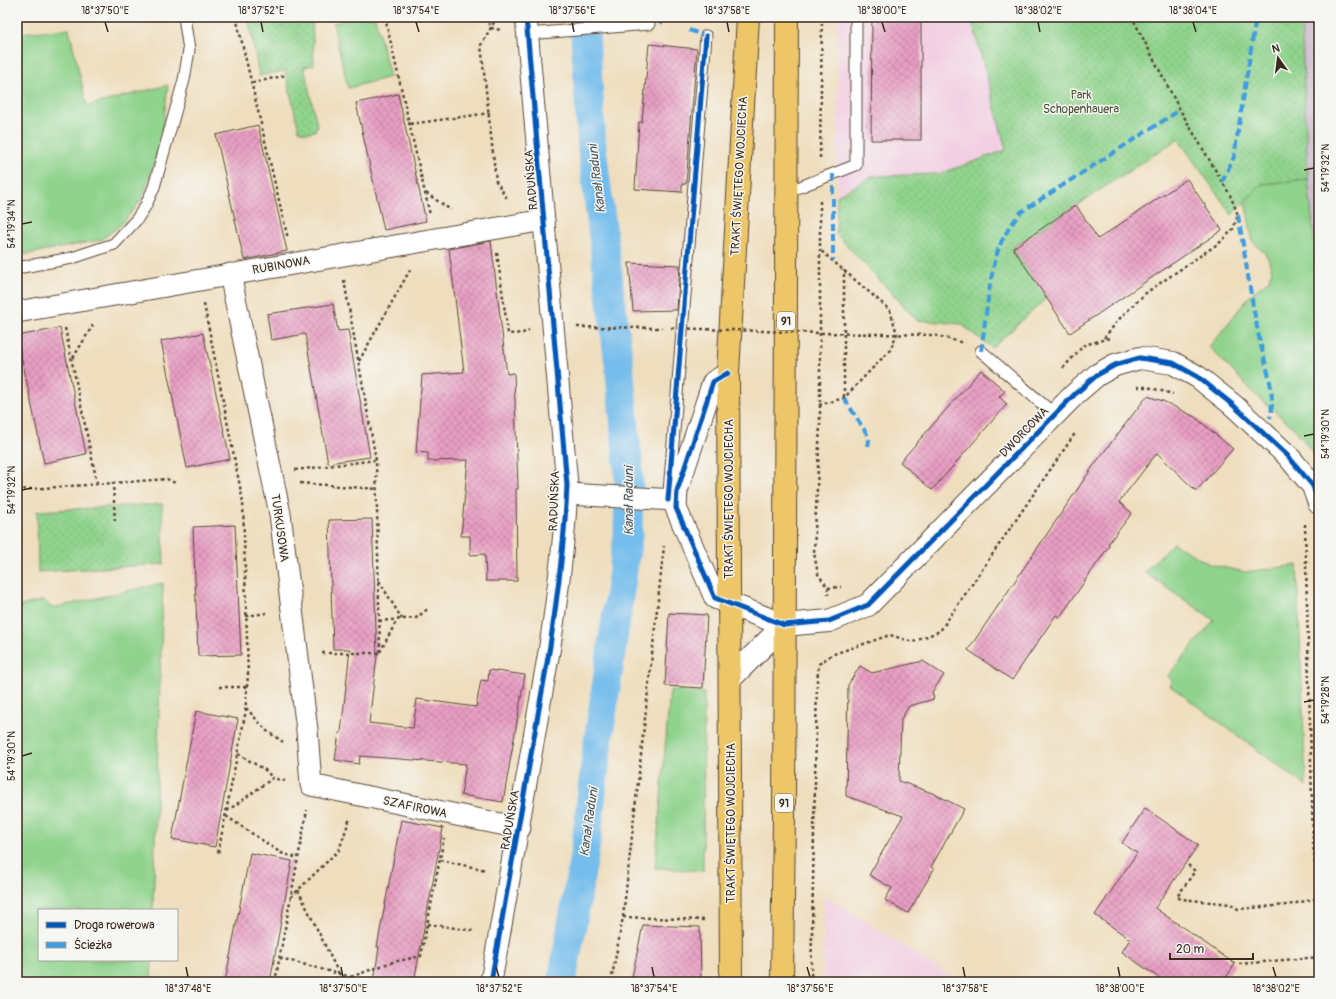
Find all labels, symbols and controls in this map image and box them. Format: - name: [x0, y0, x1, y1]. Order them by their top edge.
- text: 18°37'50"E: [81, 5, 129, 17]
- text: 18°37'52"E: [238, 5, 284, 17]
- text: 18°37'54"E: [393, 5, 439, 17]
- text: 18°37'56"E: [549, 5, 595, 17]
- text: 18°37'58"E: [704, 5, 750, 17]
- text: 18°38'00"E: [858, 5, 906, 17]
- text: 18°38'02"E: [1014, 5, 1062, 17]
- text: 18°38'04"E: [1169, 5, 1217, 17]
- north arrow: [1258, 38, 1298, 78]
- text: N: [1271, 41, 1281, 56]
- park label: Park Schopenhauera: [1043, 88, 1120, 117]
- street label: TRAKT ŚWIĘTEGO WOJCIECHA: [727, 96, 751, 256]
- water label: Kanał Raduni: [585, 141, 609, 214]
- text: 54°19'32"N: [1320, 143, 1332, 192]
- street label: RADUŃSKA: [520, 149, 542, 211]
- text: 54°19'34"N: [6, 199, 18, 248]
- street label: RUBINOWA: [251, 253, 311, 278]
- road number: 91: [777, 312, 795, 330]
- street label: DWORCOWA: [997, 404, 1052, 461]
- text: 54°19'30"N: [1320, 409, 1332, 459]
- street label: TRAKT ŚWIĘTEGO WOJCIECHA: [721, 419, 737, 579]
- water label: Kanał Raduni: [621, 464, 637, 536]
- text: 54°19'32"N: [6, 465, 18, 514]
- street label: RADUŃSKA: [545, 470, 563, 532]
- street label: TURKUSOWA: [267, 493, 292, 563]
- text: 54°19'28"N: [1320, 676, 1332, 724]
- text: 54°19'30"N: [6, 731, 18, 781]
- street label: TRAKT ŚWIĘTEGO WOJCIECHA: [723, 743, 739, 903]
- water label: Kanał Raduni: [576, 784, 602, 857]
- street label: RADUŃSKA: [497, 789, 523, 851]
- street label: SZAFIROWA: [381, 793, 449, 822]
- road number: 91: [775, 794, 793, 812]
- legend: [38, 909, 178, 961]
- text: Droga rowerowa: [74, 918, 155, 933]
- scale bar: [1170, 935, 1253, 961]
- text: Ścieżka: [74, 937, 112, 953]
- text: 20 m: [1176, 942, 1205, 957]
- text: 18°37'48"E: [165, 983, 211, 995]
- text: 18°37'50"E: [319, 983, 367, 995]
- text: 18°37'52"E: [476, 983, 522, 995]
- text: 18°37'54"E: [631, 983, 677, 995]
- text: 18°37'56"E: [787, 983, 833, 995]
- text: 18°37'58"E: [942, 983, 988, 995]
- text: 18°38'00"E: [1096, 983, 1144, 995]
- text: 18°38'02"E: [1252, 983, 1300, 995]

